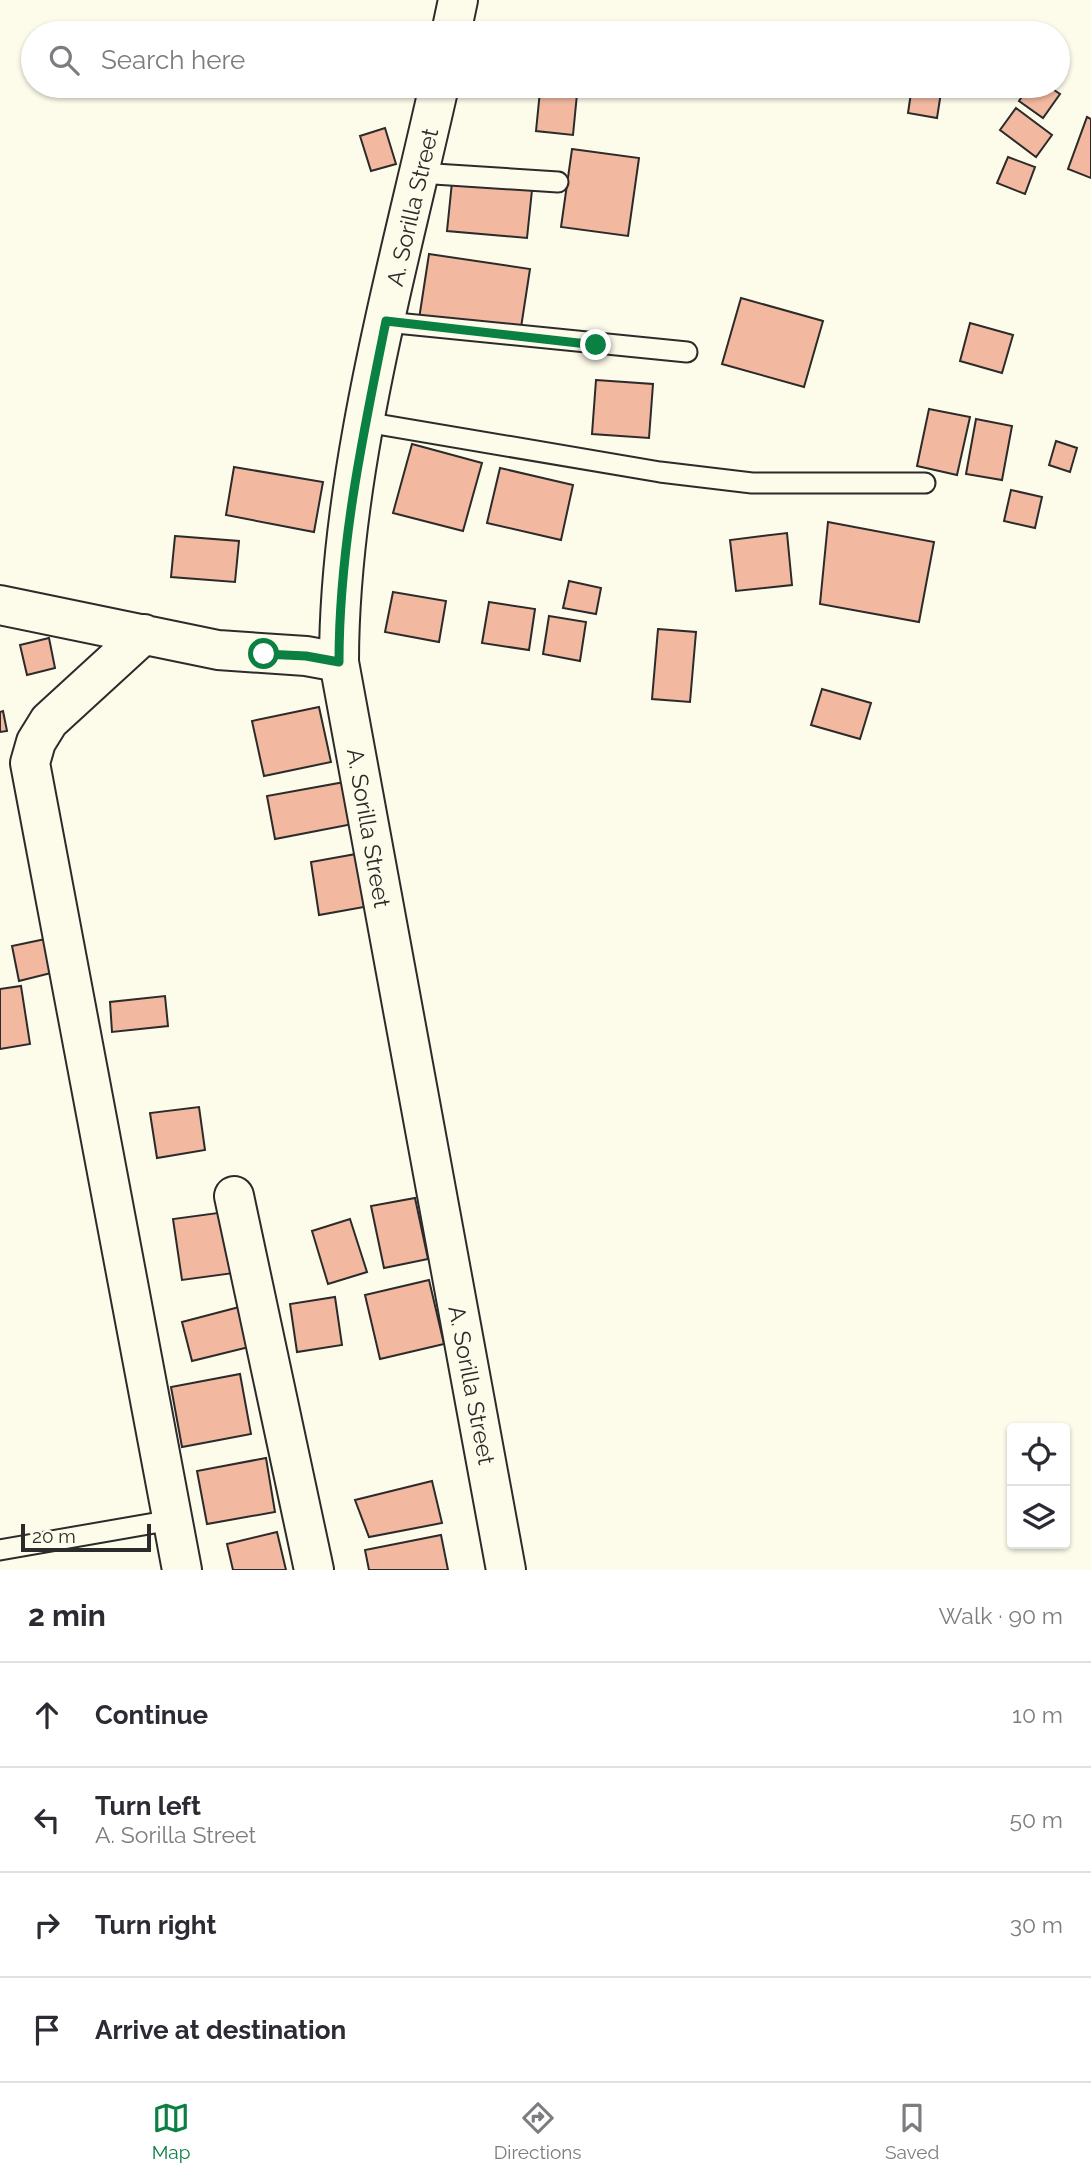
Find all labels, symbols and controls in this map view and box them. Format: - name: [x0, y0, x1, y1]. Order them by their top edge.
- search box: [21, 21, 1070, 98]
- icon: search: [45, 41, 83, 79]
- text: Search here: [101, 45, 245, 75]
- street label: A. Sorilla Street: [381, 125, 443, 289]
- route end: [580, 329, 611, 360]
- route start: [248, 638, 279, 669]
- street label: A. Sorilla Street: [342, 746, 396, 910]
- street label: A. Sorilla Street: [443, 1303, 501, 1467]
- map controls: [1007, 1423, 1070, 1549]
- button: locate: [1007, 1423, 1070, 1486]
- button: layers: [1007, 1486, 1070, 1549]
- scale bar: [21, 1521, 150, 1553]
- text: 20 m: [32, 1525, 76, 1547]
- text: 2 min: [28, 1598, 106, 1633]
- text: Walk · 90 m: [939, 1602, 1063, 1629]
- icon: ahead: [28, 1696, 66, 1734]
- text: Continue: [95, 1700, 208, 1730]
- text: 10 m: [1012, 1701, 1063, 1728]
- text: Turn left: [95, 1791, 201, 1821]
- icon: left: [28, 1801, 66, 1839]
- text: 50 m: [1009, 1806, 1063, 1833]
- text: A. Sorilla Street: [95, 1821, 256, 1848]
- icon: right: [28, 1906, 66, 1944]
- text: Turn right: [95, 1910, 216, 1940]
- text: 30 m: [1010, 1911, 1063, 1938]
- icon: arrive: [28, 2011, 66, 2049]
- text: Arrive at destination: [95, 2015, 346, 2045]
- tab: Map: [152, 2099, 190, 2163]
- tab: Directions: [494, 2099, 582, 2163]
- tab: Saved: [885, 2099, 939, 2163]

